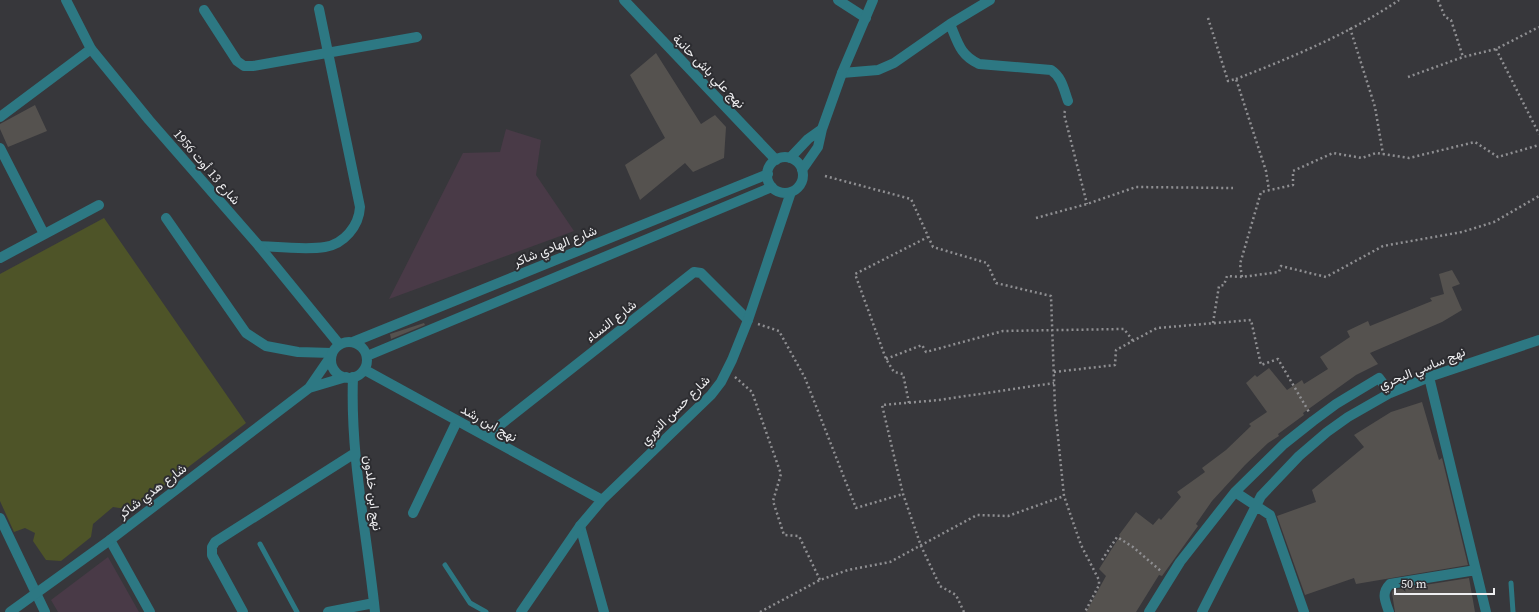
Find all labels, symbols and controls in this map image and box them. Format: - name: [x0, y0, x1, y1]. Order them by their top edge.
- street label: نهج علي باش حانبة: [668, 30, 749, 113]
- street label: شارع 13 أوت 1956: [169, 126, 244, 209]
- street label: شارع الهادي شاكر: [510, 222, 600, 273]
- street label: شارع النساء: [582, 296, 640, 347]
- street label: نهج ساسي البحري: [1376, 343, 1469, 395]
- street label: شارع حسن النوري: [637, 372, 715, 450]
- street label: نهج ابن رشد: [457, 401, 520, 446]
- street label: نهج ابن خلدون: [359, 454, 386, 532]
- street label: شارع هدي شاكر: [113, 460, 191, 525]
- scale bar: [1395, 570, 1494, 596]
- text: 50 m: [1401, 576, 1427, 592]

